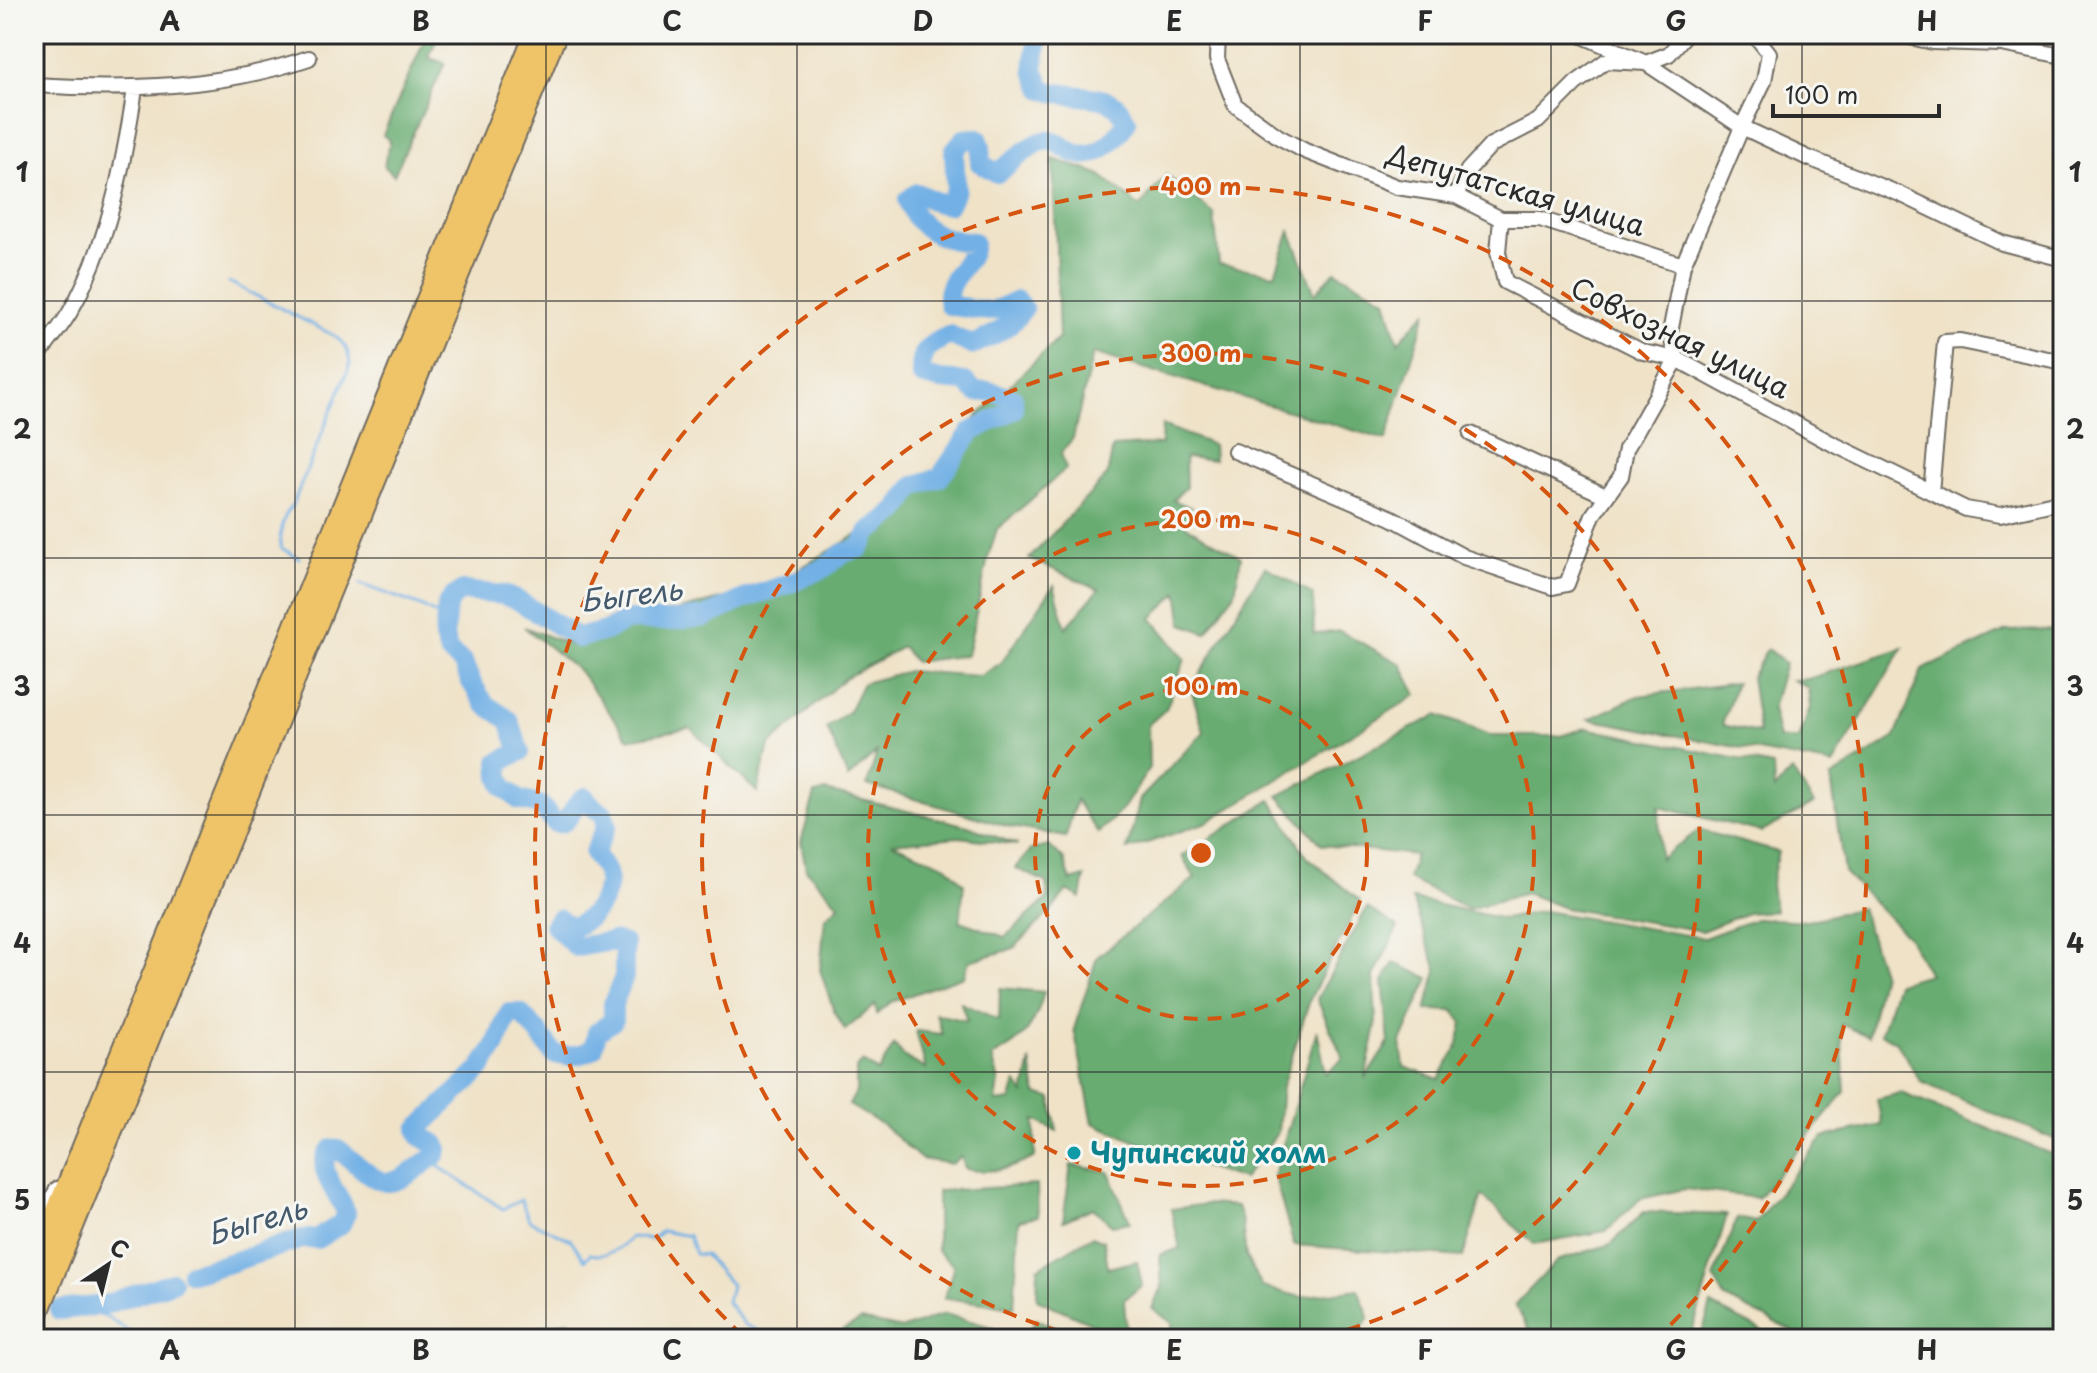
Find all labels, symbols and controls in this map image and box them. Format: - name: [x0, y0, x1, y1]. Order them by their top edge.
- text: A: [160, 1, 180, 40]
- text: B: [412, 1, 430, 40]
- text: C: [662, 1, 682, 40]
- text: D: [913, 1, 933, 40]
- text: E: [1166, 1, 1182, 40]
- text: F: [1417, 1, 1433, 40]
- text: G: [1665, 1, 1687, 40]
- text: H: [1917, 1, 1937, 40]
- scale bar: [1773, 68, 1939, 118]
- text: 100 m: [1785, 76, 1858, 112]
- street label: Депутатская улица: [1382, 131, 1651, 246]
- text: 1: [16, 152, 28, 191]
- text: 1: [2069, 152, 2081, 191]
- text: 400 m: [1160, 167, 1242, 203]
- street label: Совхозная улица: [1564, 265, 1798, 409]
- text: 300 m: [1160, 334, 1242, 370]
- text: 2: [13, 409, 31, 448]
- text: 2: [2066, 409, 2084, 448]
- text: 200 m: [1161, 500, 1241, 536]
- water label: Быгель: [577, 565, 686, 622]
- text: 3: [13, 666, 31, 705]
- text: 3: [2066, 666, 2084, 705]
- text: 100 m: [1164, 667, 1238, 703]
- centre of rings: [1187, 839, 1215, 867]
- text: 4: [13, 923, 31, 962]
- text: 4: [2066, 923, 2084, 962]
- place label: Чупинский холм: [1090, 1130, 1326, 1173]
- marker: Чупинский холм: [1065, 1144, 1083, 1162]
- text: 5: [14, 1180, 30, 1219]
- text: 5: [2067, 1180, 2083, 1219]
- water label: Быгель: [201, 1183, 313, 1255]
- north arrow: [68, 1225, 148, 1305]
- text: С: [104, 1229, 137, 1266]
- text: A: [160, 1330, 180, 1369]
- text: B: [412, 1330, 430, 1369]
- text: C: [662, 1330, 682, 1369]
- text: D: [913, 1330, 933, 1369]
- text: E: [1166, 1330, 1182, 1369]
- text: F: [1417, 1330, 1433, 1369]
- text: G: [1665, 1330, 1687, 1369]
- text: H: [1917, 1330, 1937, 1369]

